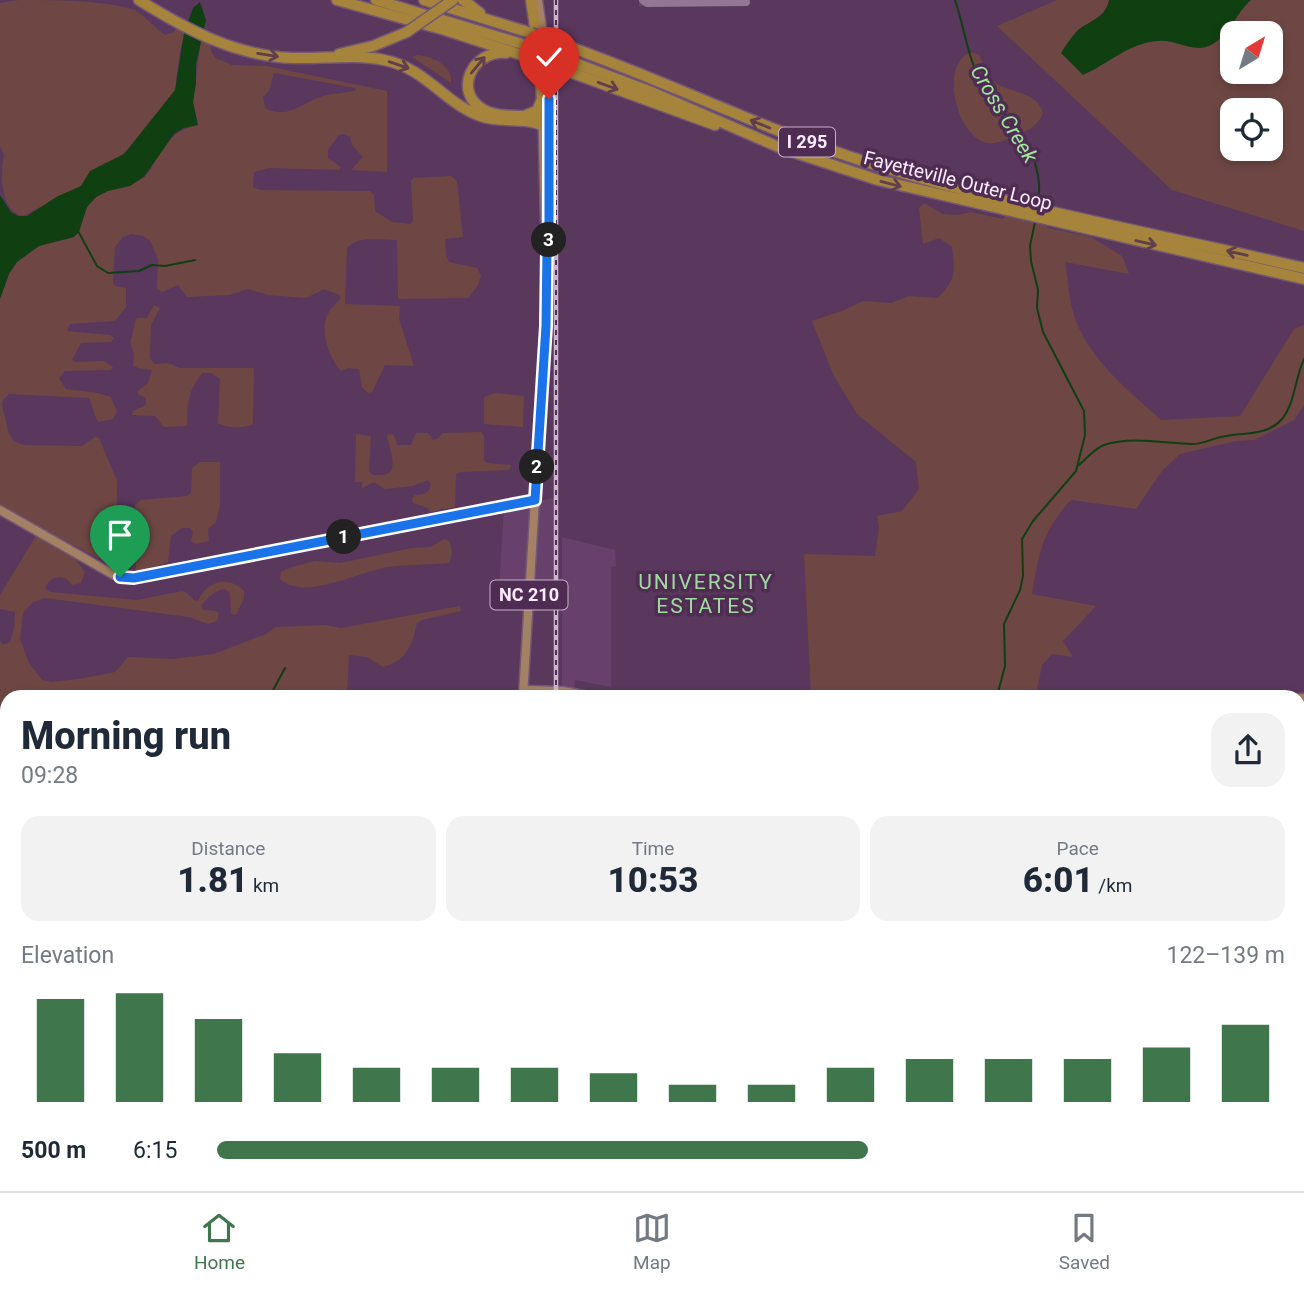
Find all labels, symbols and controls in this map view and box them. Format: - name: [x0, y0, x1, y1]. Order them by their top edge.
- north arrow: [1220, 21, 1283, 84]
- map controls: [1220, 21, 1283, 161]
- pin: [519, 27, 579, 99]
- icon: check: [530, 38, 568, 76]
- one-way arrow: [256, 49, 279, 62]
- one-way arrow: [470, 56, 486, 74]
- one-way arrow: [388, 60, 410, 72]
- water label: Cross Creek: [965, 61, 1043, 168]
- one-way arrow: [596, 81, 618, 93]
- button: locate: [1220, 98, 1283, 161]
- one-way arrow: [749, 116, 771, 129]
- road number: I 295: [779, 127, 835, 156]
- street label: Fayetteville Outer Loop: [861, 146, 1054, 215]
- one-way arrow: [879, 178, 902, 191]
- pin: 3: [532, 222, 566, 258]
- text: 3: [543, 228, 554, 251]
- one-way arrow: [1134, 236, 1157, 250]
- one-way arrow: [1227, 246, 1249, 259]
- pin: 2: [520, 449, 554, 484]
- text: 2: [531, 455, 542, 478]
- pin: [90, 505, 150, 577]
- icon: arrive: [101, 516, 139, 554]
- pin: 1: [326, 520, 362, 554]
- text: 1: [338, 525, 349, 548]
- district label: UNIVERSITY ESTATES: [638, 570, 774, 618]
- road number: NC 210: [490, 580, 568, 610]
- button: share: [1211, 713, 1285, 787]
- text: Morning run: [21, 714, 231, 758]
- text: 09:28: [21, 762, 78, 789]
- text: Distance: [191, 837, 265, 860]
- text: Time: [632, 837, 674, 860]
- text: Pace: [1057, 837, 1099, 860]
- text: 1.81: [177, 860, 248, 901]
- text: 10:53: [608, 860, 698, 901]
- text: 6:01: [1023, 860, 1094, 901]
- text: km: [248, 874, 279, 897]
- text: /km: [1094, 874, 1132, 897]
- text: Elevation: [21, 942, 114, 969]
- text: 122–139 m: [1166, 942, 1285, 969]
- text: 500 m: [21, 1137, 86, 1164]
- text: 6:15: [133, 1137, 177, 1164]
- tab: Home: [194, 1209, 245, 1274]
- tab: Map: [633, 1209, 671, 1274]
- tab: Saved: [1059, 1209, 1110, 1274]

